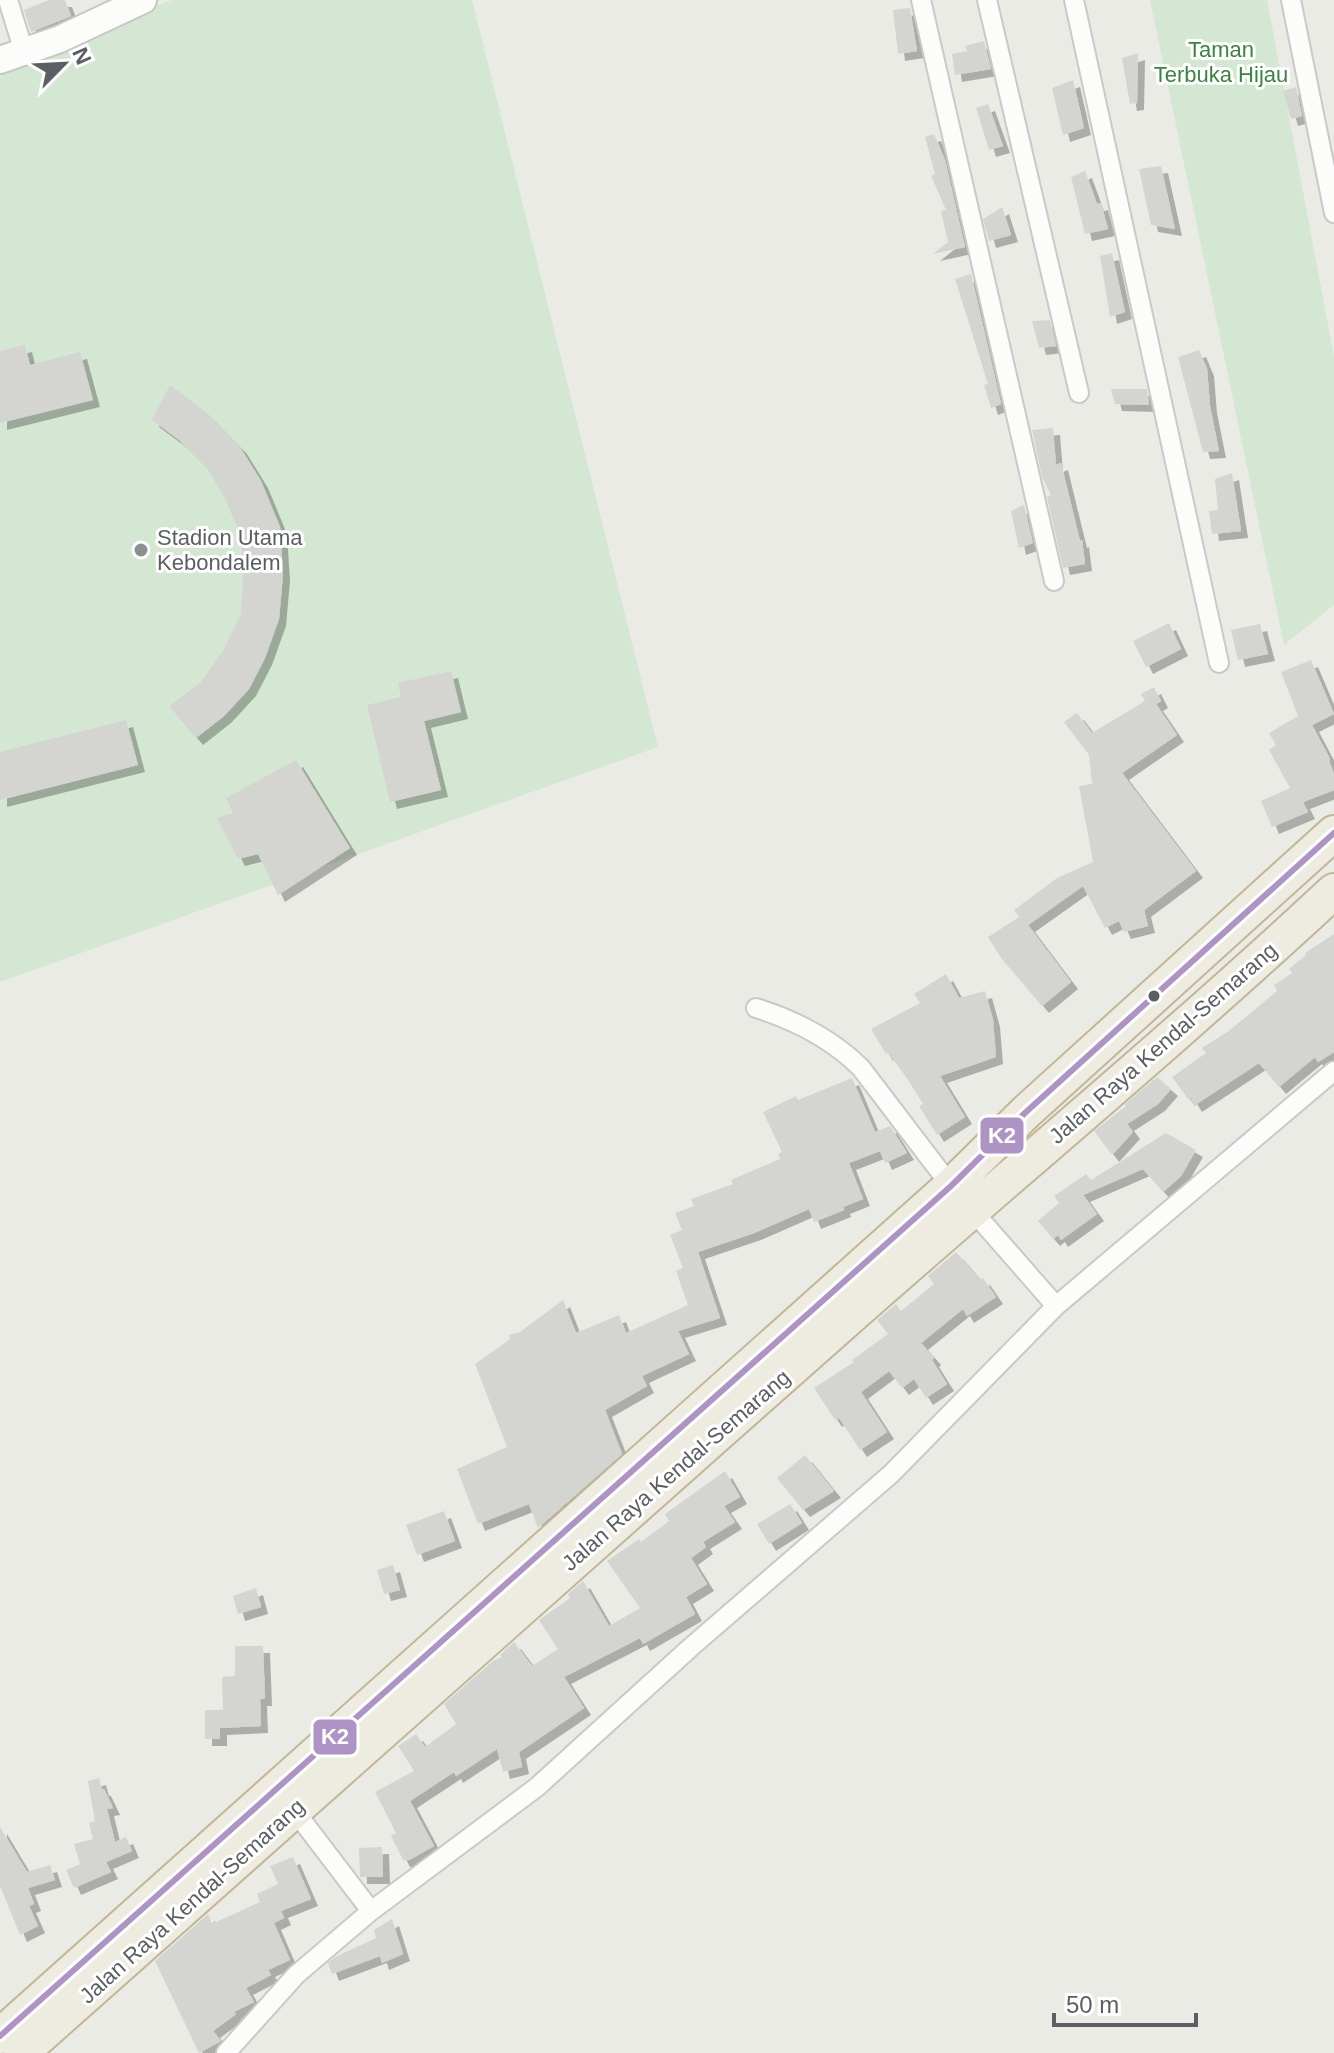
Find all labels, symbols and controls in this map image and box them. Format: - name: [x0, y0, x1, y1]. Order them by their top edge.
- north arrow: [24, 24, 104, 104]
- park label: Taman Terbuka Hijau: [1154, 37, 1288, 87]
- text: N: [67, 44, 96, 68]
- place label: Stadion Utama Kebondalem: [157, 525, 303, 575]
- marker: Stadion Utama Kebondalem: [132, 541, 150, 559]
- street label: Jalan Raya Kendal-Semarang: [1044, 937, 1282, 1149]
- unlabelled marker: [1146, 988, 1162, 1004]
- line badge: K2: [979, 1116, 1025, 1155]
- text: K2: [988, 1123, 1016, 1148]
- street label: Jalan Raya Kendal-Semarang: [557, 1364, 795, 1576]
- line badge: K2: [312, 1718, 358, 1756]
- text: K2: [321, 1724, 349, 1749]
- street label: Jalan Raya Kendal-Semarang: [75, 1794, 309, 2008]
- scale bar: [1054, 1977, 1196, 2027]
- text: 50 m: [1066, 1991, 1119, 2018]

